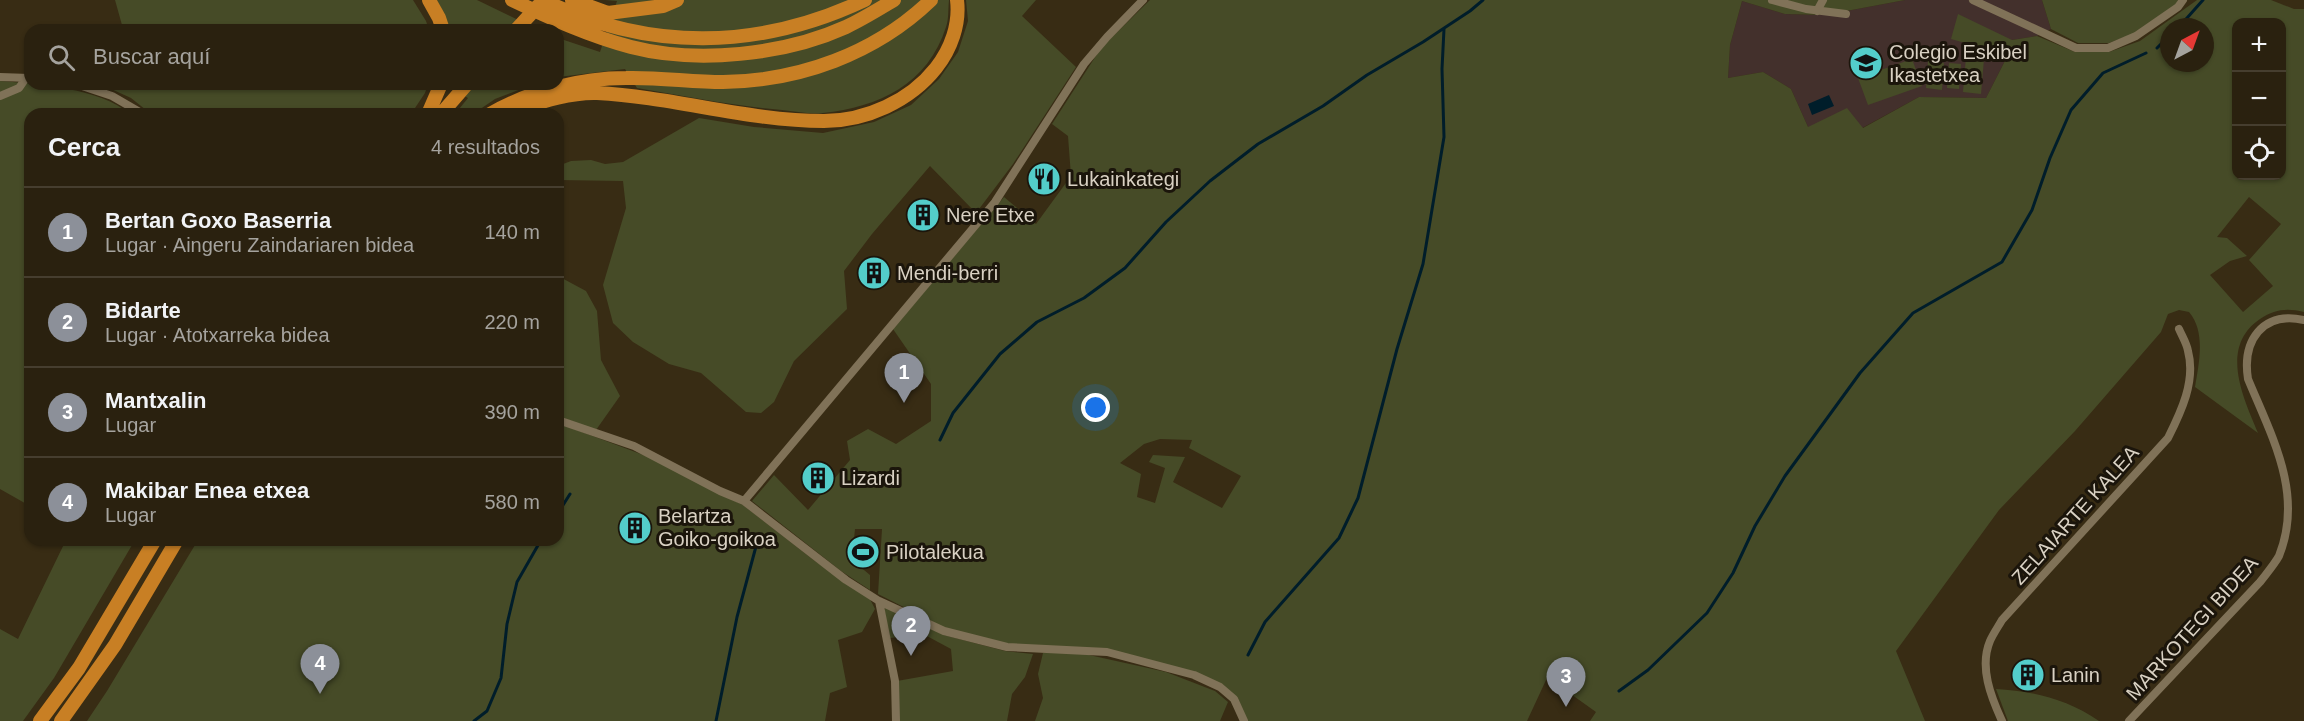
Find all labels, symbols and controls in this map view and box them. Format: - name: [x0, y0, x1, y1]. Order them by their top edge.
- north arrow: [2160, 18, 2214, 72]
- map controls: [2232, 18, 2286, 180]
- button: +: [2232, 18, 2286, 72]
- search box: [24, 24, 564, 90]
- icon: search: [45, 41, 78, 74]
- place label: Colegio Eskibel Ikastetxea: [1889, 41, 2027, 86]
- text: Buscar aquí: [93, 44, 210, 69]
- school or university icon: Colegio Eskibel Ikastetxea: [1848, 45, 1884, 81]
- button: −: [2232, 72, 2286, 126]
- button: locate: [2232, 126, 2286, 180]
- text: Cerca: [48, 132, 120, 162]
- text: 4 resultados: [431, 136, 540, 158]
- restaurant icon: Lukainkategi: [1026, 161, 1062, 197]
- place label: Lukainkategi: [1067, 168, 1179, 190]
- building icon: Nere Etxe: [905, 197, 941, 233]
- place label: Nere Etxe: [946, 204, 1035, 226]
- text: Bertan Goxo Baserria: [105, 208, 331, 233]
- text: 1: [62, 221, 73, 243]
- text: 140 m: [484, 221, 540, 243]
- text: Lugar · Aingeru Zaindariaren bidea: [105, 234, 414, 256]
- building icon: Mendi-berri: [856, 255, 892, 291]
- place label: Mendi-berri: [897, 262, 998, 284]
- text: Bidarte: [105, 298, 181, 323]
- text: 2: [62, 311, 73, 333]
- text: 220 m: [484, 311, 540, 333]
- text: Lugar · Atotxarreka bidea: [105, 324, 330, 346]
- pin: 1: [884, 354, 924, 403]
- text: Mantxalin: [105, 388, 206, 413]
- your location: [1081, 393, 1110, 422]
- text: 3: [62, 401, 73, 423]
- text: 390 m: [484, 401, 540, 423]
- text: Lugar: [105, 414, 156, 436]
- street label: ZELAIARTE KALEA: [2007, 441, 2143, 589]
- building icon: Lizardi: [800, 460, 836, 496]
- place label: Lizardi: [841, 467, 900, 489]
- text: Makibar Enea etxea: [105, 478, 309, 503]
- text: 4: [62, 491, 73, 513]
- text: 580 m: [484, 491, 540, 513]
- text: Lugar: [105, 504, 156, 526]
- place label: Belartza Goiko-goikoa: [658, 505, 777, 550]
- building icon: Belartza Goiko-goikoa: [617, 510, 653, 546]
- sports icon: Pilotalekua: [845, 534, 881, 570]
- place label: Pilotalekua: [886, 541, 985, 563]
- street label: MARKOTEGI BIDEA: [2122, 551, 2263, 704]
- pin: 2: [892, 606, 930, 656]
- pin: 4: [300, 644, 340, 694]
- building icon: Lanin: [2010, 657, 2046, 693]
- pin: 3: [1546, 658, 1586, 707]
- place label: Lanin: [2051, 664, 2100, 686]

